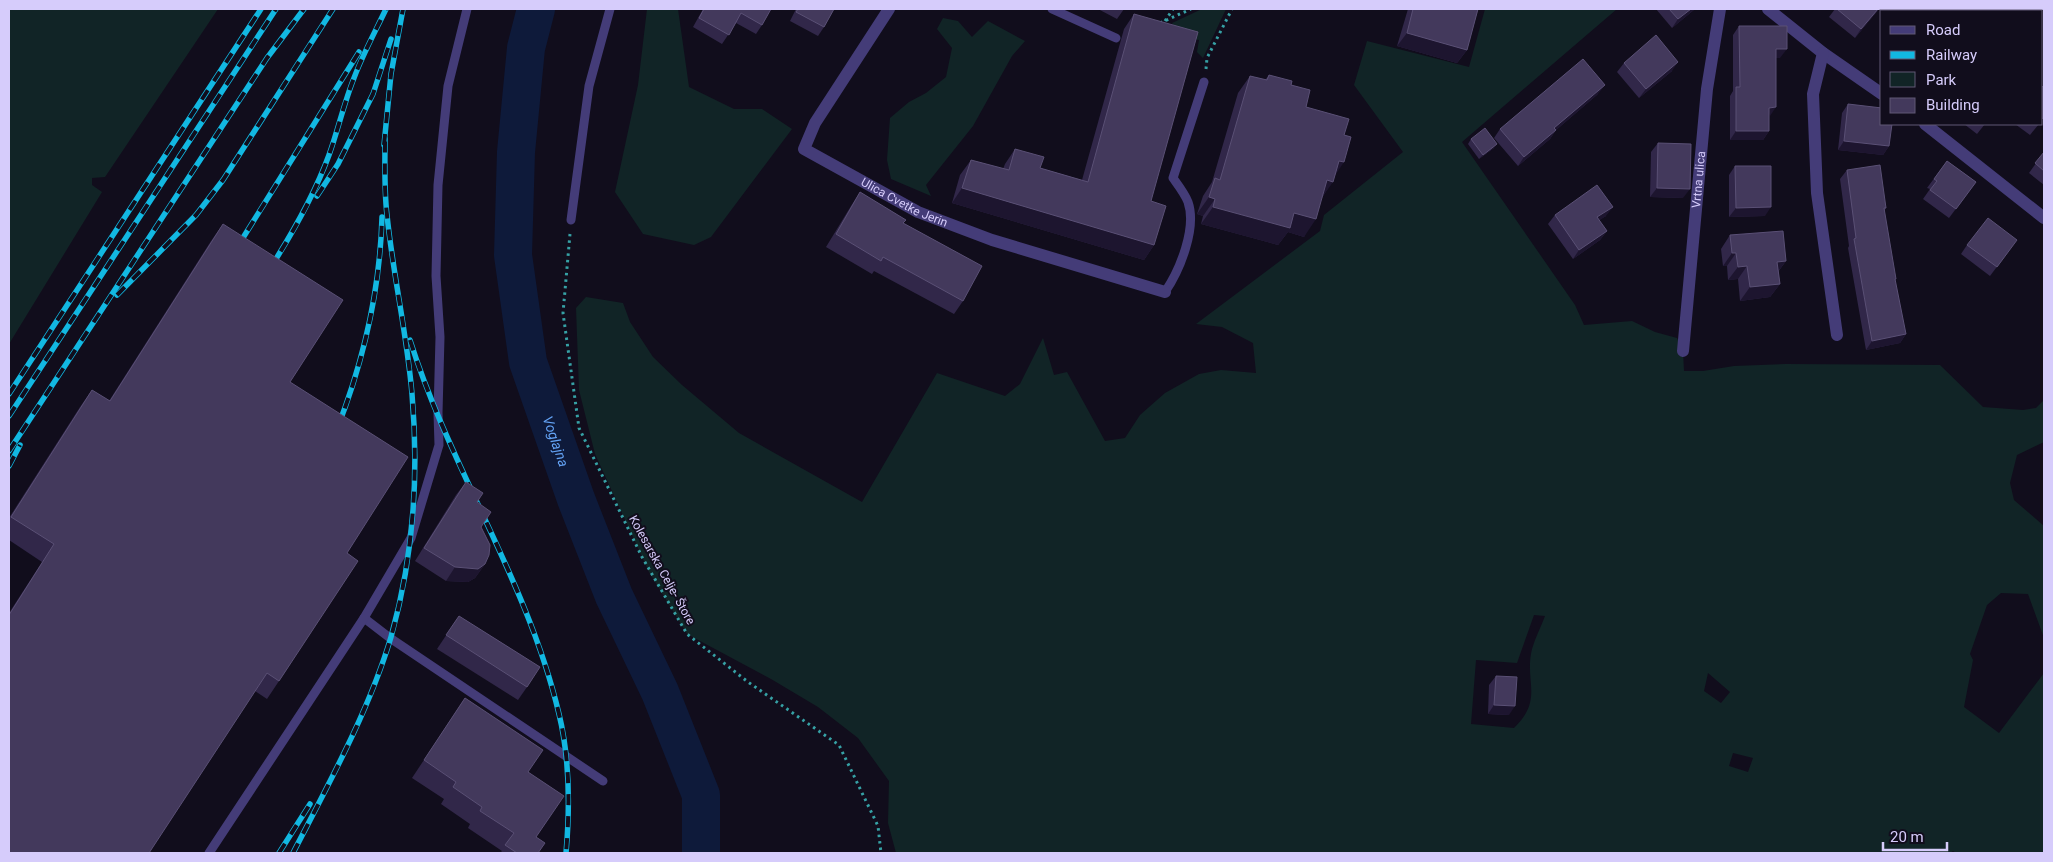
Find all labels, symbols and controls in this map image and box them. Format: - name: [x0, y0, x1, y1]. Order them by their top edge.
- legend: [1880, 10, 2043, 125]
- text: Road: [1926, 21, 1960, 39]
- text: Railway: [1926, 46, 1977, 64]
- text: Park: [1926, 71, 1957, 89]
- text: Building: [1926, 96, 1980, 114]
- street label: Vrtna ulica: [1689, 151, 1708, 209]
- street label: Ulica Cvetke Jerin: [859, 175, 950, 230]
- water label: Voglajna: [540, 414, 572, 469]
- street label: Kolesarska Celje- Štore: [626, 512, 699, 627]
- scale bar: [1883, 820, 1947, 852]
- text: 20 m: [1890, 828, 1924, 846]

